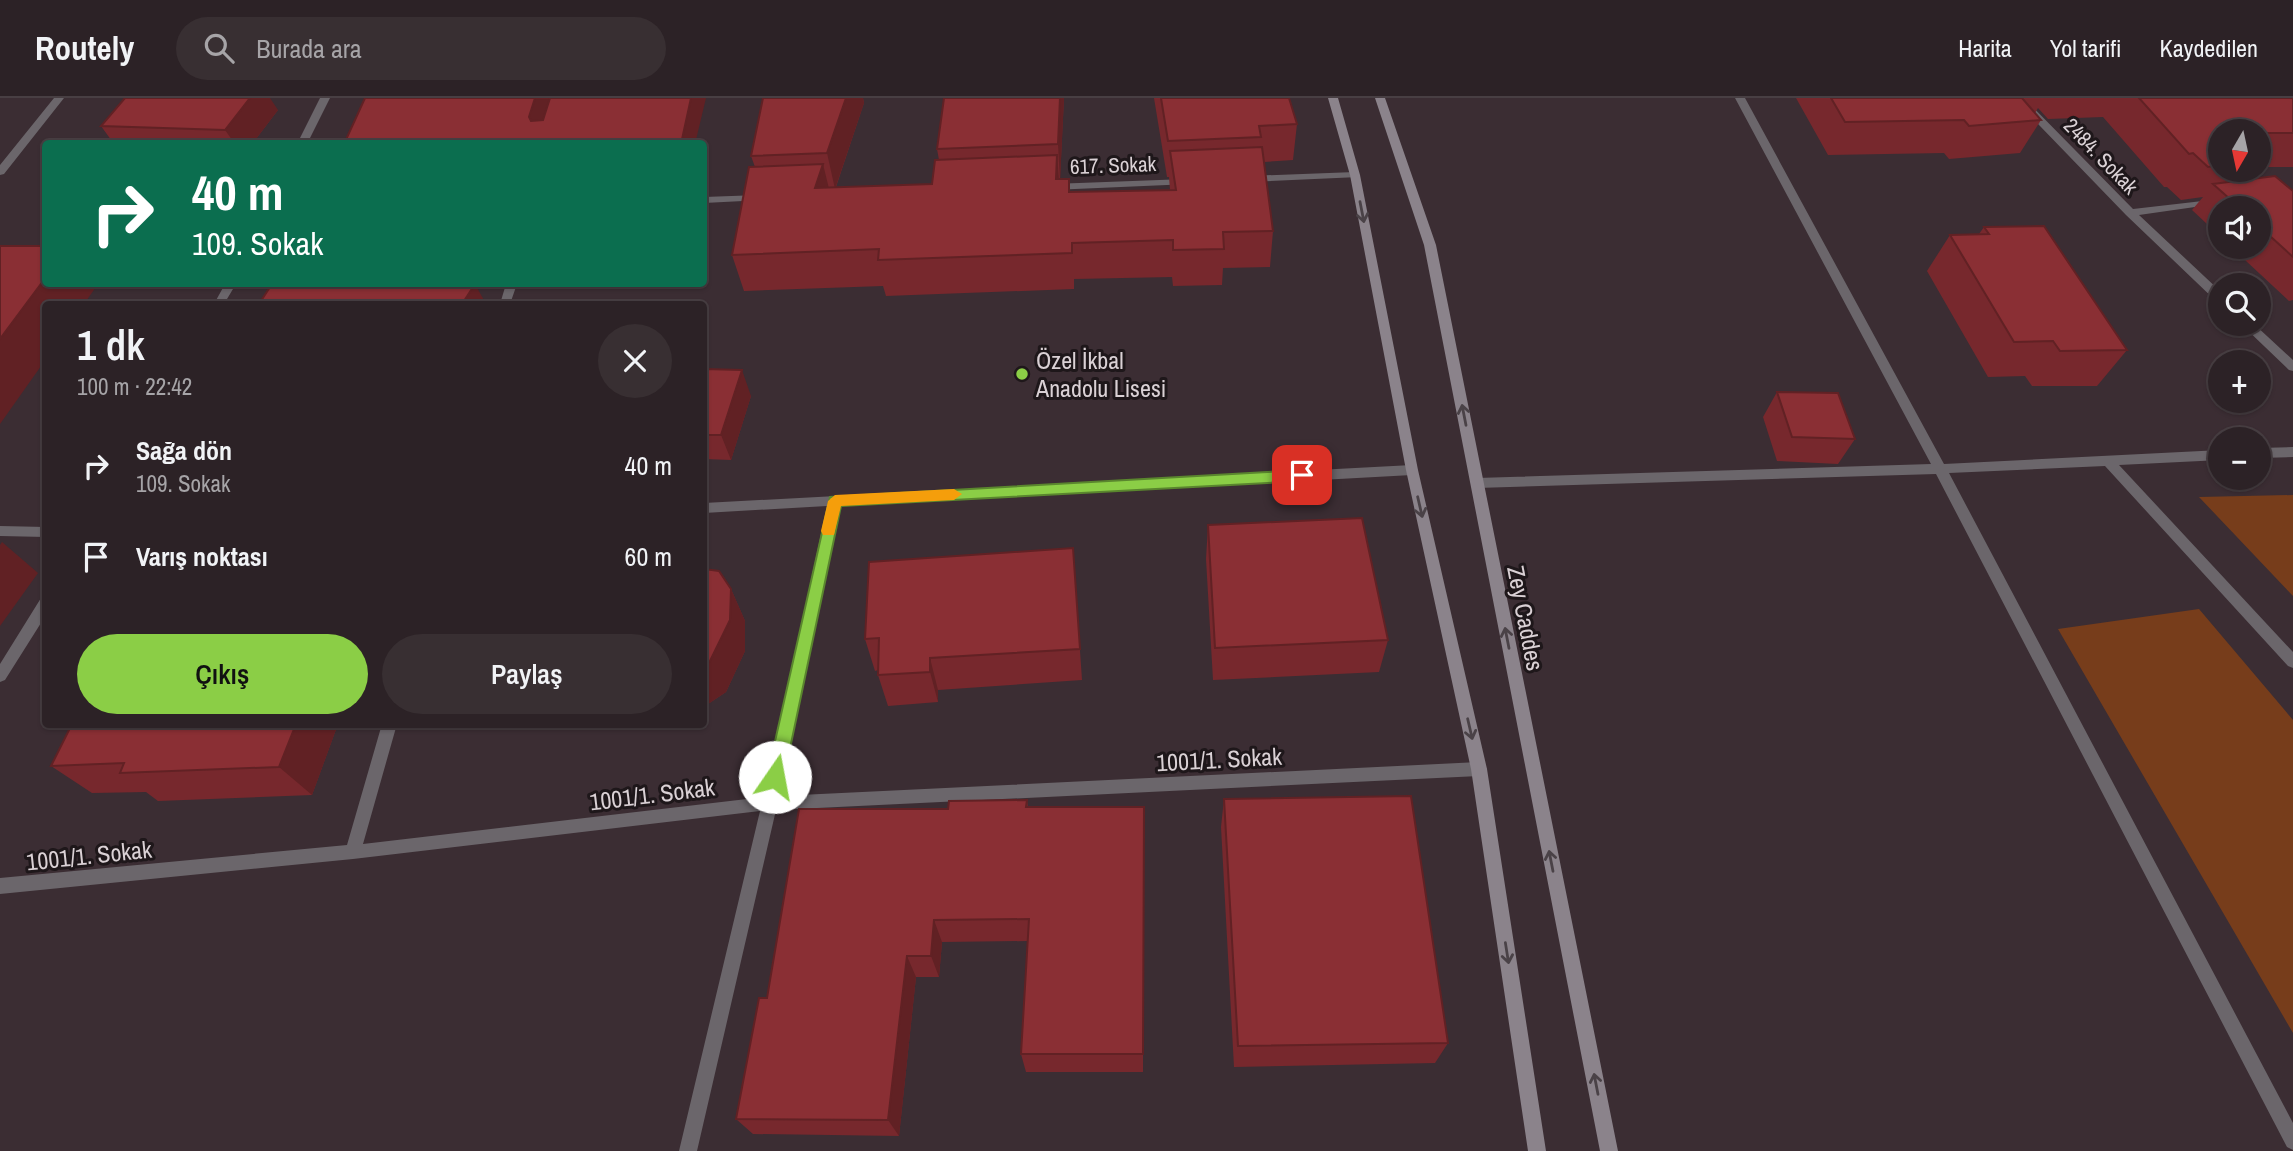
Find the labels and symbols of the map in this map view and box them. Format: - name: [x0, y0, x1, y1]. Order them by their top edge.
- street label: 2484. Sokak: [2057, 111, 2145, 201]
- north arrow: [2208, 119, 2272, 182]
- street label: 617. Sokak: [1069, 149, 1157, 181]
- one-way arrow: [1356, 200, 1370, 222]
- place label: Özel İkbal Anadolu Lisesi: [1035, 344, 1166, 404]
- marker: Özel İkbal Anadolu Lisesi: [1014, 366, 1030, 382]
- one-way arrow: [1456, 404, 1470, 427]
- pin: [1272, 445, 1332, 505]
- one-way arrow: [1414, 495, 1427, 518]
- street label: Zey Caddes: [1500, 563, 1552, 673]
- one-way arrow: [1500, 627, 1513, 650]
- one-way arrow: [1464, 717, 1477, 740]
- position arrow: [738, 740, 812, 814]
- street label: 1001/1. Sokak: [1155, 740, 1283, 778]
- street label: 1001/1. Sokak: [588, 770, 717, 818]
- street label: 1001/1. Sokak: [25, 832, 153, 877]
- one-way arrow: [1544, 850, 1558, 873]
- one-way arrow: [1501, 941, 1514, 964]
- one-way arrow: [1589, 1073, 1602, 1096]

